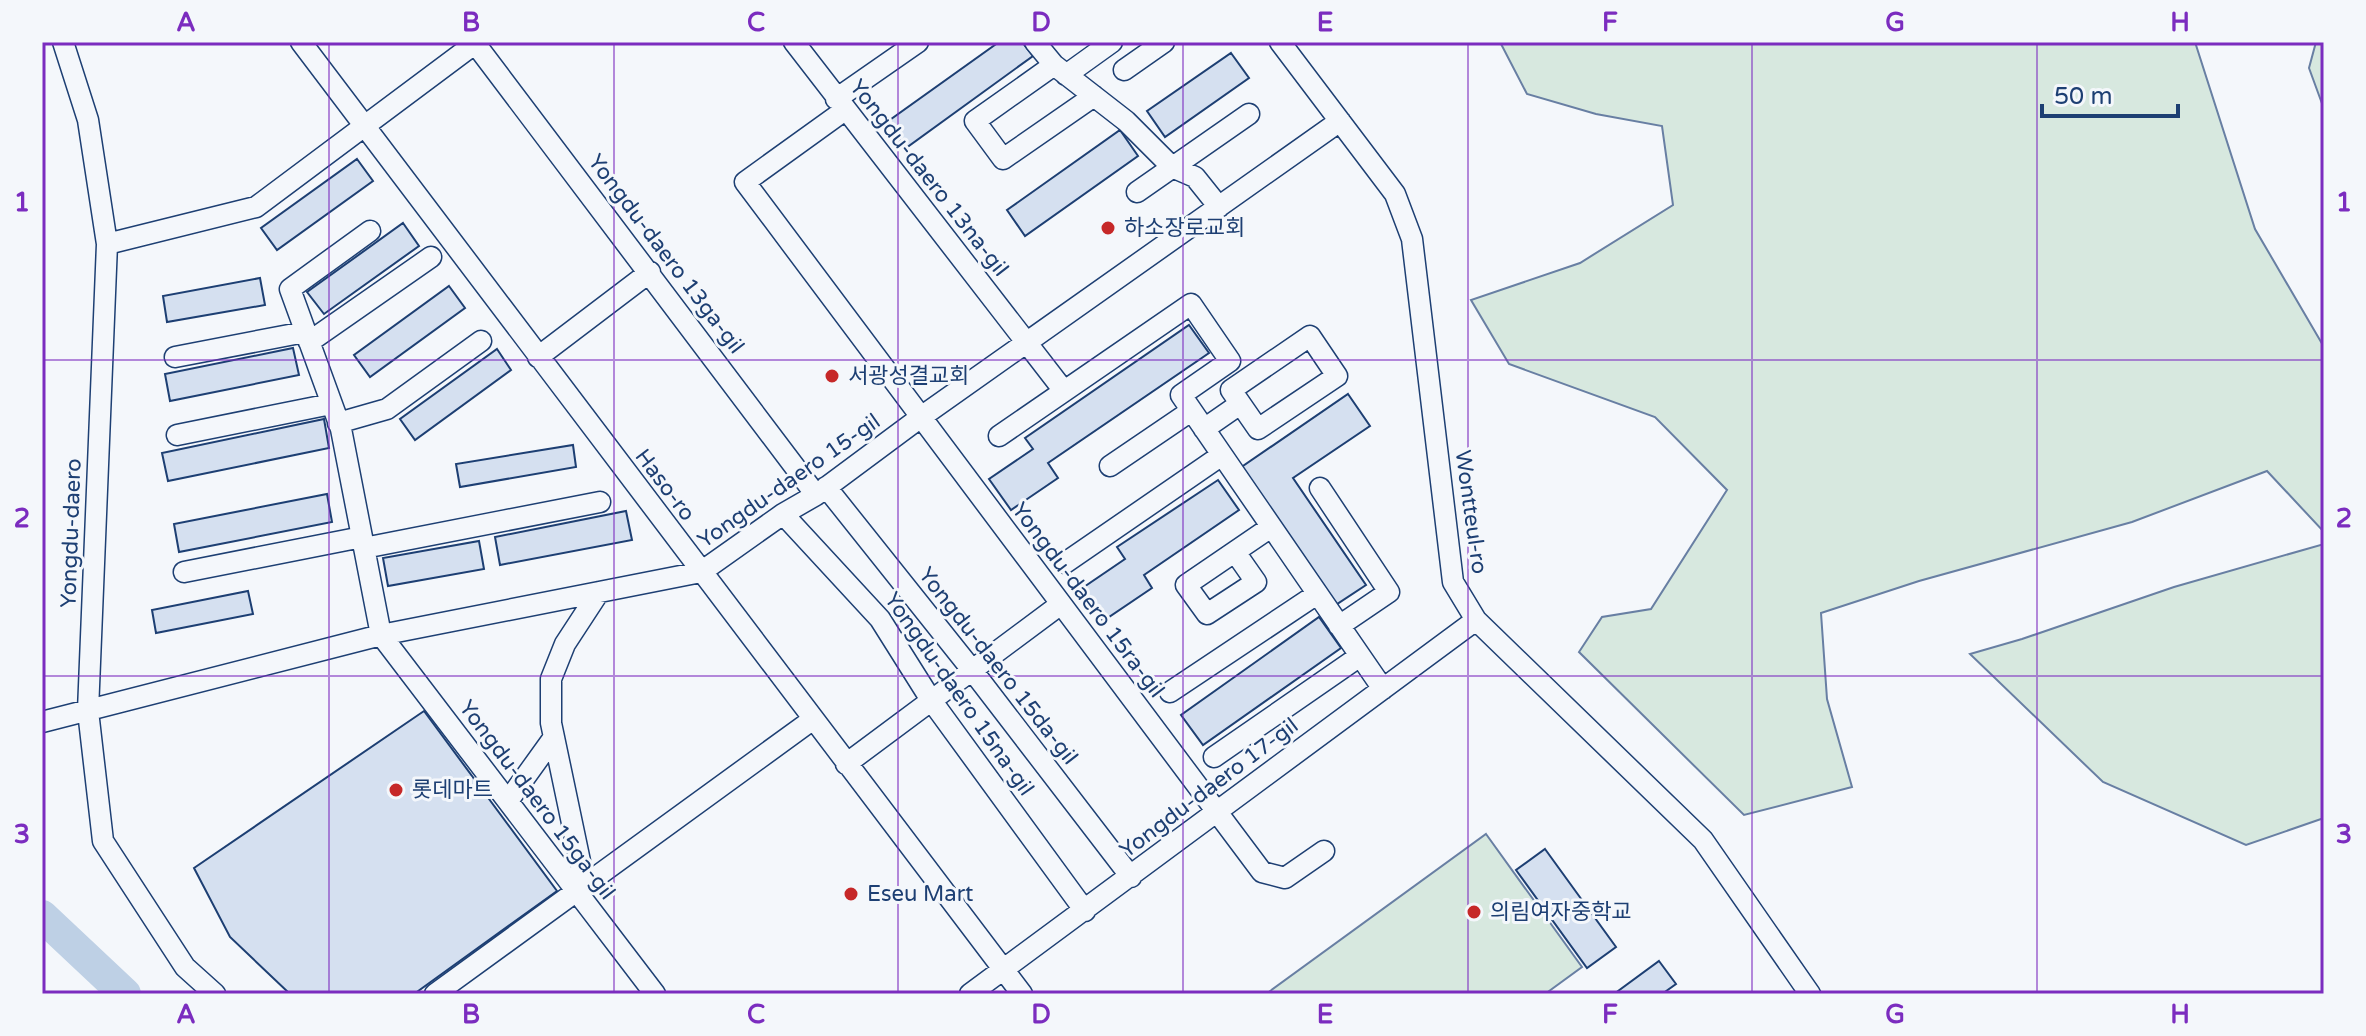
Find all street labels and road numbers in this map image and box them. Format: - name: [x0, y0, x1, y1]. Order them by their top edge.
- street label: Yongdu-daero 13na-gil: [844, 74, 1014, 282]
- street label: Yongdu-daero 13ga-gil: [583, 149, 749, 359]
- street label: Yongdu-daero 15-gil: [693, 408, 885, 554]
- street label: Haso-ro: [630, 444, 700, 526]
- street label: Wontteul-ro: [1449, 448, 1493, 576]
- street label: Yongdu-daero: [55, 458, 87, 608]
- street label: Yongdu-daero 15ra-gil: [1006, 497, 1170, 703]
- street label: Yongdu-daero 15da-gil: [913, 562, 1083, 770]
- street label: Yongdu-daero 15na-gil: [879, 587, 1039, 801]
- street label: Yongdu-daero 15ga-gil: [454, 695, 620, 905]
- street label: Yongdu-daero 17-gil: [1115, 713, 1303, 863]

